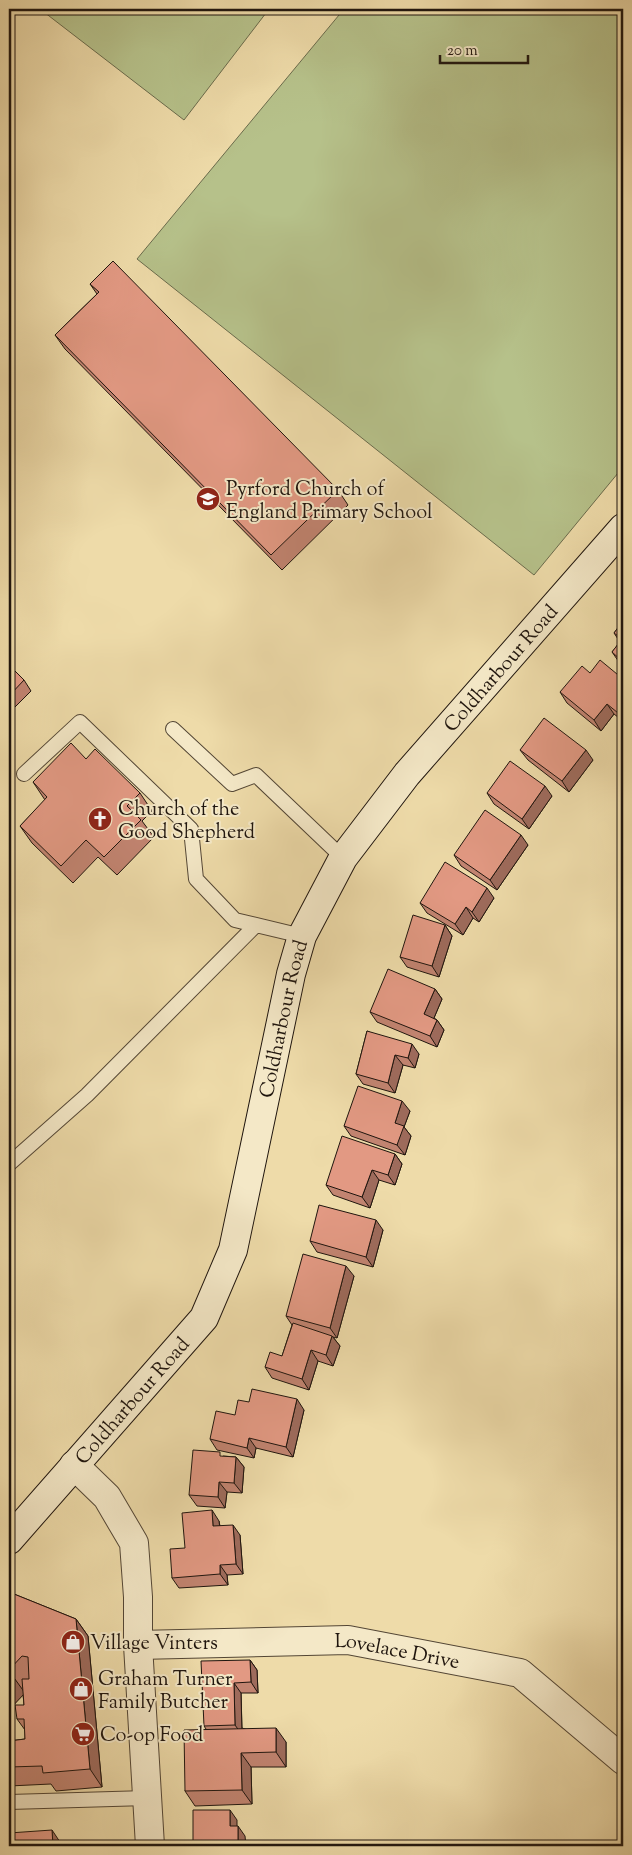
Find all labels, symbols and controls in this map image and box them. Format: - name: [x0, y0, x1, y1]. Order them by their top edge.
- scale bar: [440, 32, 527, 64]
- text: 20 m: [447, 41, 478, 62]
- place label: Pyrford Church of England Primary School: [226, 476, 433, 528]
- school or university icon: Pyrford Church of England Primary School: [195, 486, 221, 512]
- street label: Coldharbour Road: [438, 599, 566, 740]
- place label: Church of the Good Shepherd: [118, 796, 255, 848]
- church icon: Church of the Good Shepherd: [87, 806, 113, 832]
- street label: Coldharbour Road: [253, 937, 317, 1101]
- street label: Coldharbour Road: [69, 1332, 198, 1472]
- street label: Lovelace Drive: [334, 1628, 462, 1678]
- shop icon: Village Vinters: [60, 1629, 86, 1655]
- place label: Village Vinters: [90, 1630, 218, 1659]
- place label: Graham Turner Family Butcher: [98, 1666, 233, 1718]
- shop icon: Graham Turner Family Butcher: [68, 1676, 94, 1702]
- supermarket icon: Co-op Food: [70, 1721, 96, 1747]
- place label: Co-op Food: [100, 1722, 203, 1751]

